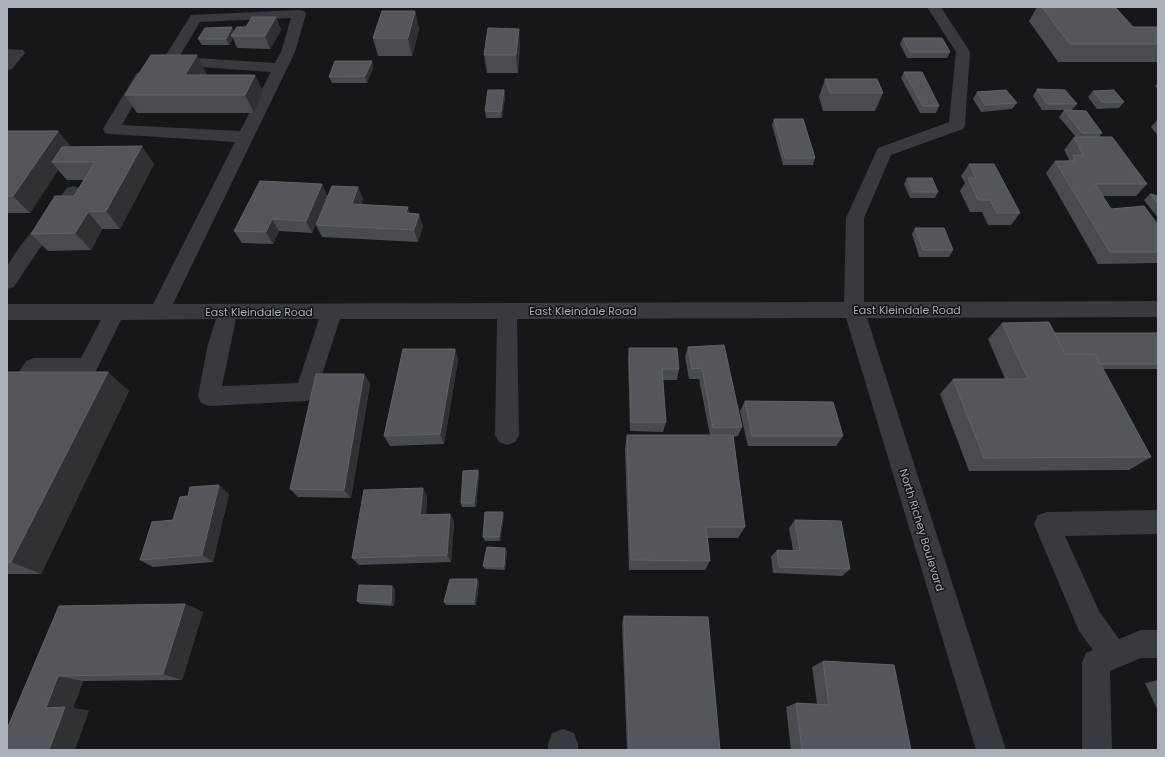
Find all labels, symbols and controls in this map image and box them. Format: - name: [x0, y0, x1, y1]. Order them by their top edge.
- street label: East Kleindale Road: [853, 302, 961, 318]
- street label: East Kleindale Road: [529, 303, 637, 319]
- street label: East Kleindale Road: [205, 304, 313, 320]
- street label: North Richey Boulevard: [896, 467, 948, 593]

